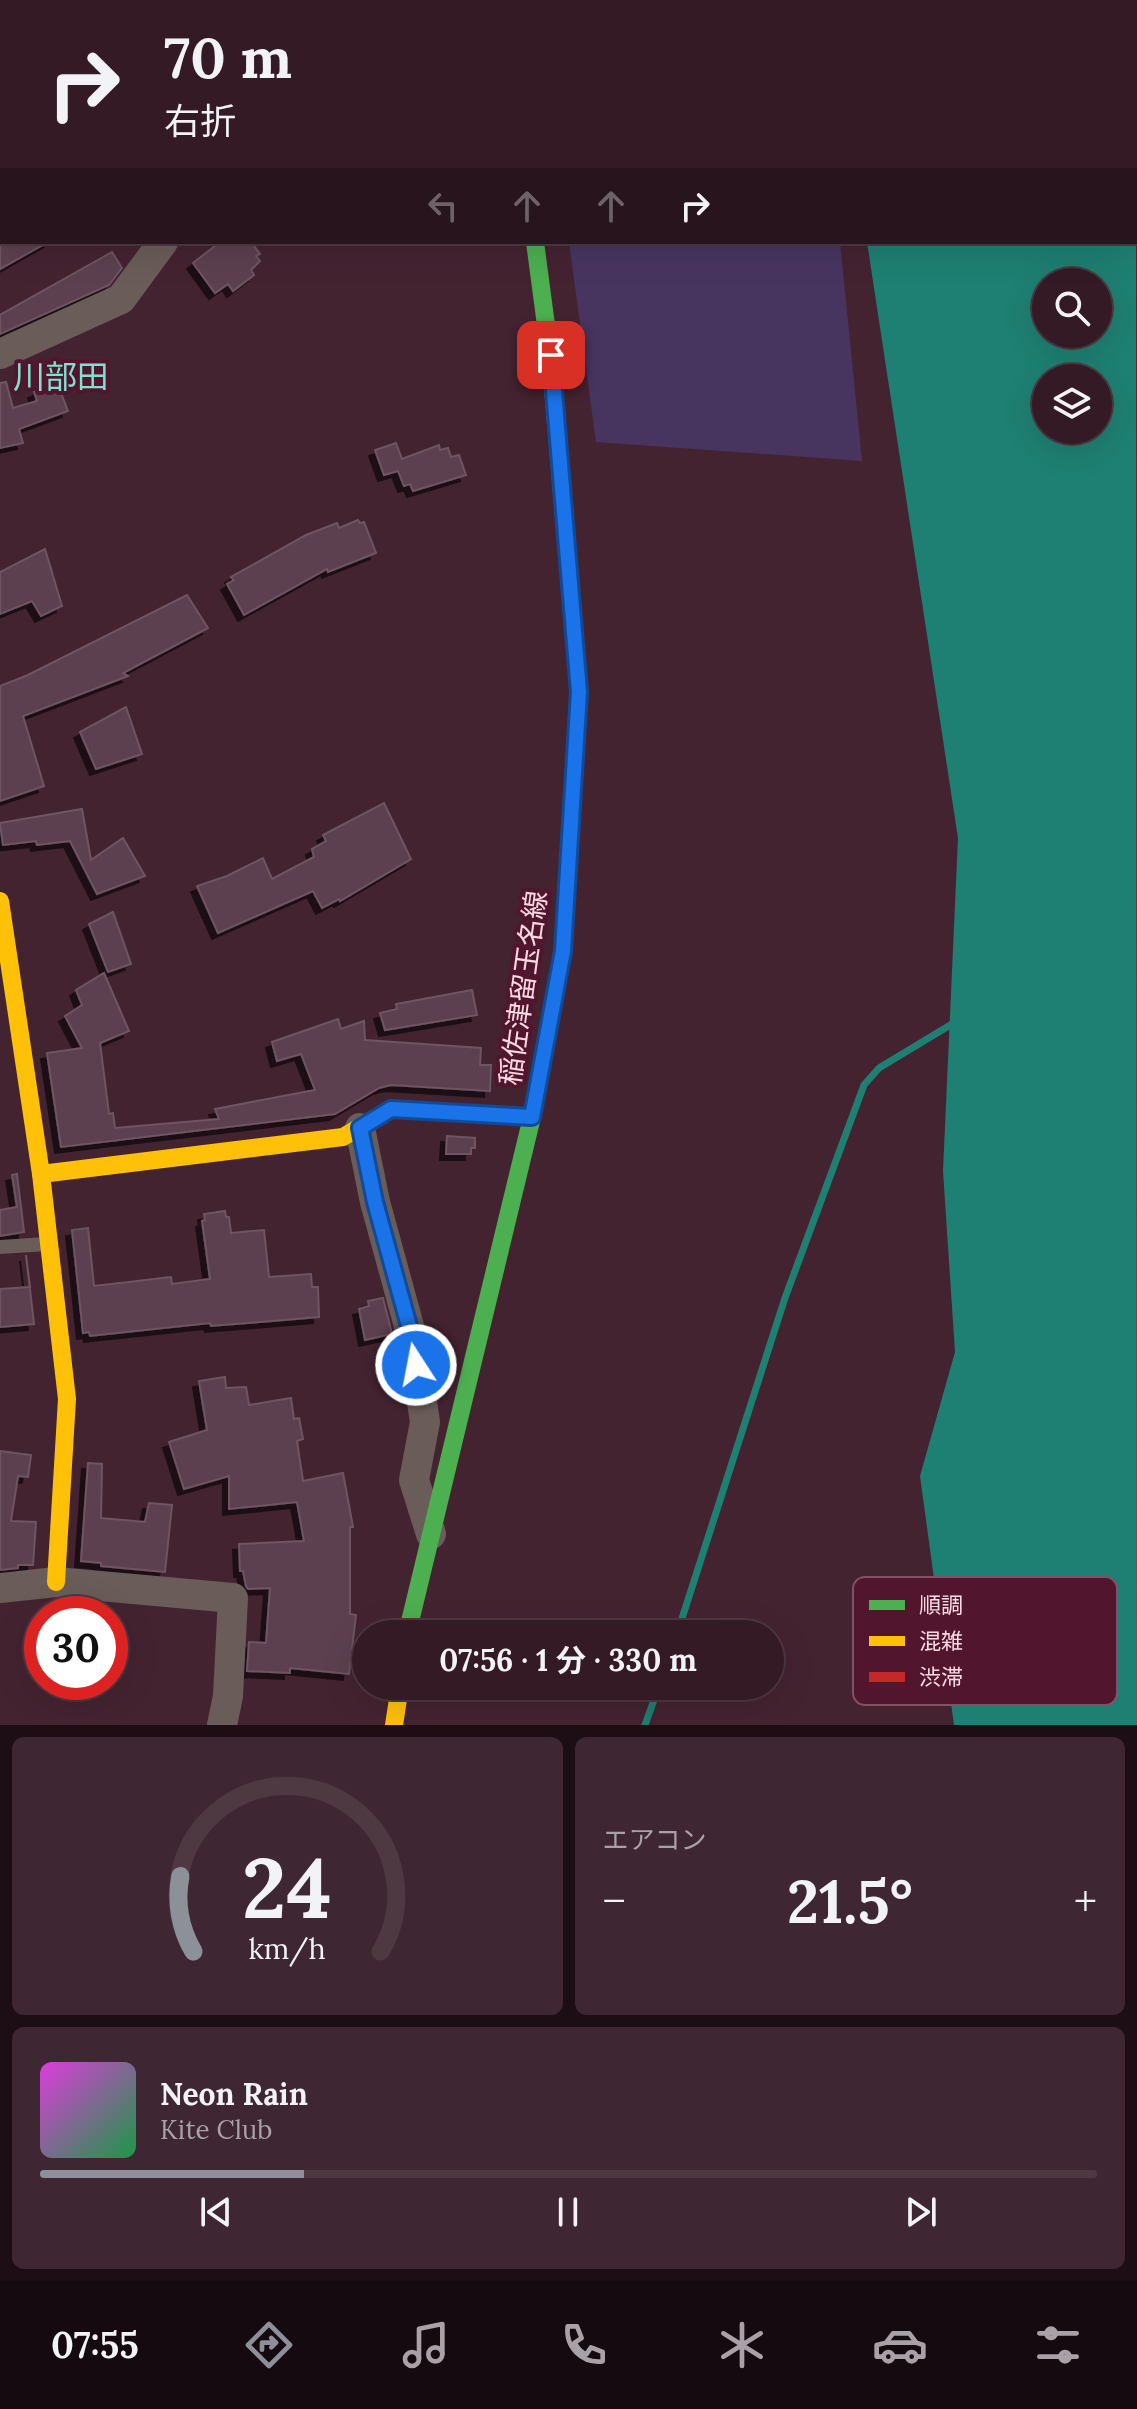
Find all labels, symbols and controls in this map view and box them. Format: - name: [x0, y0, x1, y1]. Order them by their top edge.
- text: 70 m: [164, 22, 292, 93]
- icon: right: [32, 32, 136, 136]
- text: 右折: [164, 98, 236, 144]
- icon: left: [421, 184, 465, 228]
- icon: ahead: [505, 184, 549, 228]
- icon: ahead: [589, 184, 633, 228]
- icon: right: [673, 184, 717, 228]
- map controls: [1032, 268, 1112, 444]
- button: search: [1032, 268, 1112, 348]
- pin: [517, 321, 585, 389]
- icon: arrive: [529, 333, 573, 377]
- district label: 川部田: [13, 356, 109, 397]
- button: layers: [1032, 364, 1112, 444]
- street label: 稲佐津留玉名線: [492, 888, 554, 1088]
- position arrow: [374, 1323, 458, 1407]
- legend: [853, 1577, 1117, 1705]
- text: 順調: [919, 1591, 963, 1619]
- speed limit sign: 30: [24, 1596, 128, 1700]
- text: 混雑: [919, 1627, 963, 1655]
- text: 07:56 · 1 分 · 330 m: [439, 1641, 697, 1679]
- text: 渋滞: [919, 1663, 963, 1691]
- text: エアコン: [603, 1823, 707, 1856]
- text: 24: [242, 1834, 332, 1941]
- text: 21.5°: [787, 1863, 913, 1939]
- text: −: [603, 1873, 626, 1929]
- text: +: [1074, 1873, 1097, 1929]
- text: km/h: [249, 1930, 326, 1967]
- text: Neon Rain: [160, 2075, 308, 2113]
- text: Kite Club: [160, 2113, 272, 2146]
- icon: previous: [194, 2190, 238, 2234]
- icon: pause: [546, 2190, 590, 2234]
- icon: next: [899, 2190, 943, 2234]
- icon: directions: [241, 2317, 297, 2373]
- icon: music: [398, 2317, 454, 2373]
- icon: phone: [556, 2317, 612, 2373]
- icon: climate: [714, 2317, 770, 2373]
- icon: car: [872, 2317, 928, 2373]
- icon: filters: [1030, 2317, 1086, 2373]
- text: 07:55: [51, 2322, 139, 2368]

